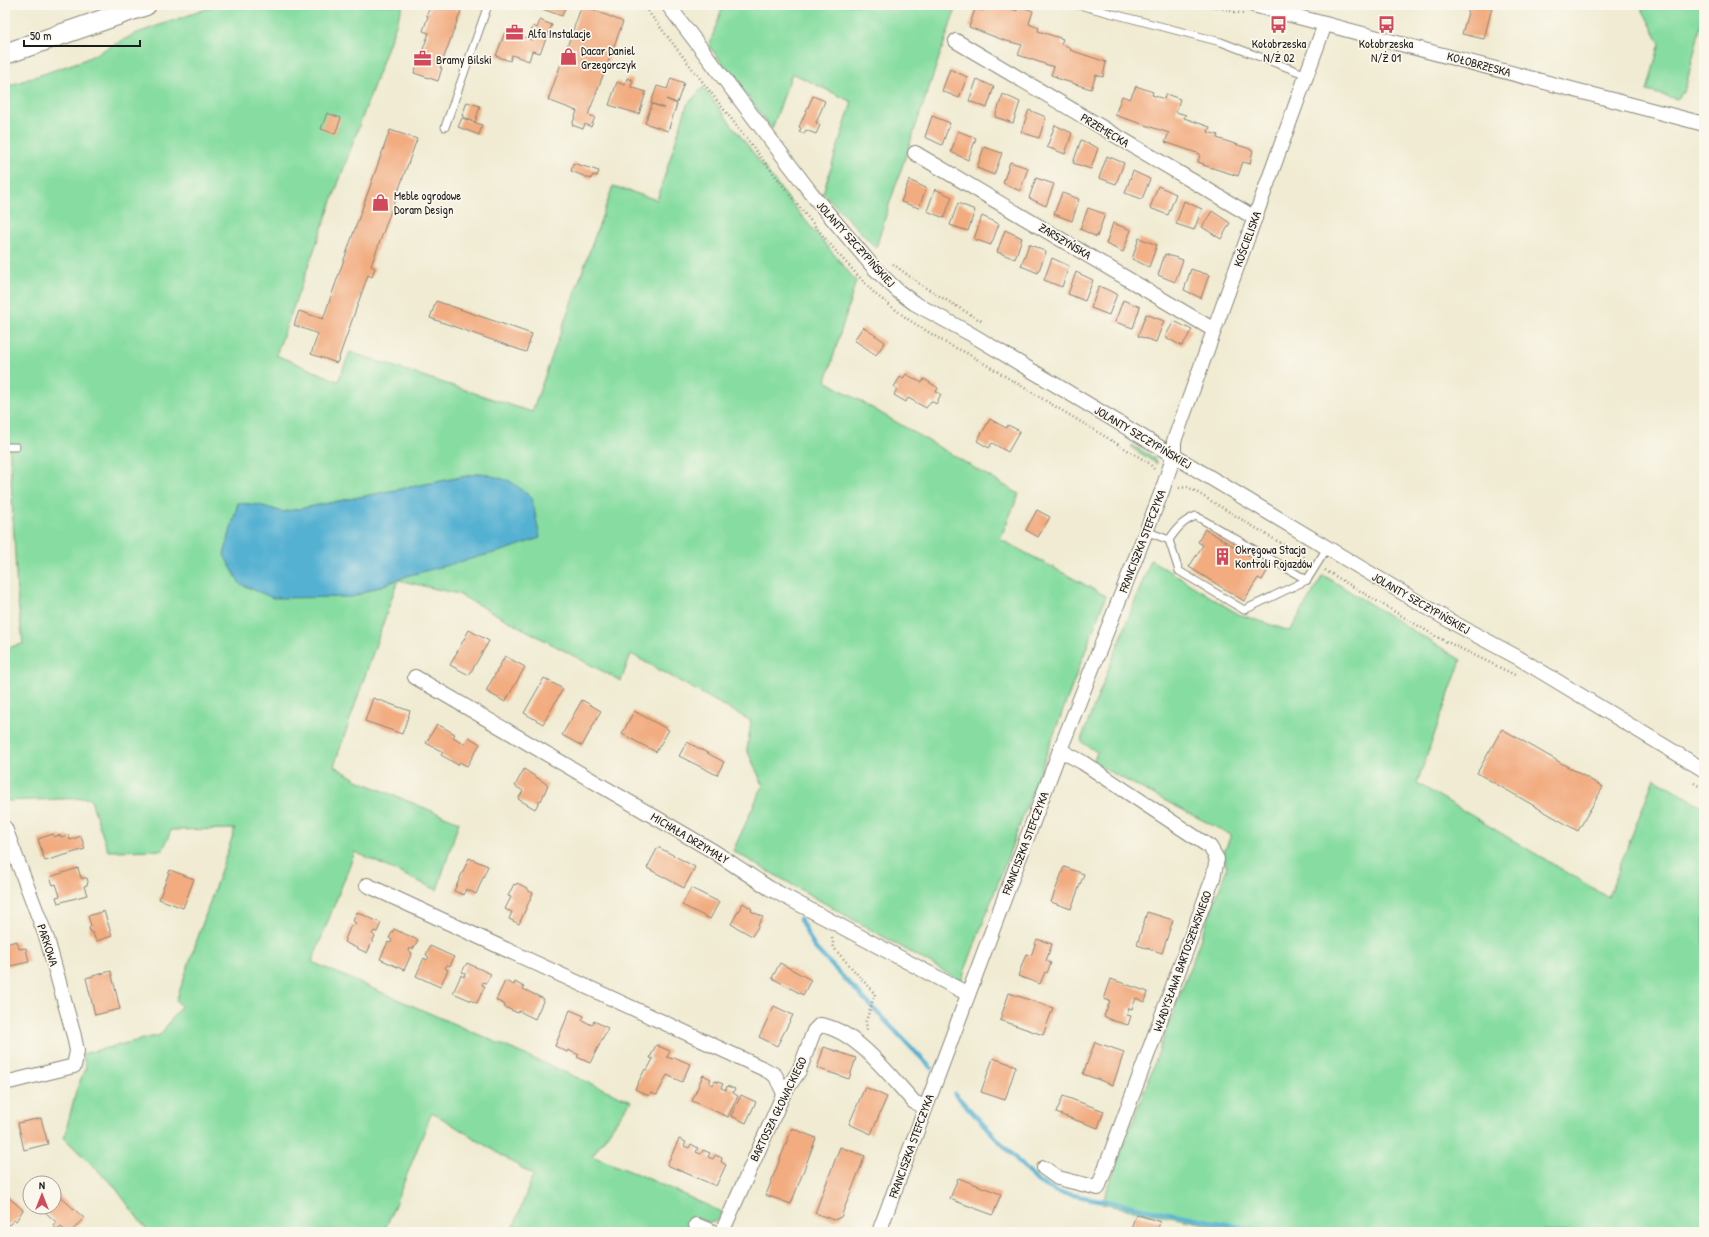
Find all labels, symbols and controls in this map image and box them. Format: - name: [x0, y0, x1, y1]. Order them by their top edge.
- bus stop icon: Kołobrzeska N/Ż 02: [1269, 14, 1289, 34]
- bus stop icon: Kołobrzeska N/Ż 01: [1376, 14, 1396, 34]
- scale bar: [24, 22, 140, 48]
- office icon: Alfa Instalacje: [505, 23, 525, 43]
- place label: Alfa Instalacje: [528, 25, 591, 42]
- text: 50 m: [30, 27, 51, 44]
- place label: Kołobrzeska N/Ż 02: [1252, 35, 1306, 66]
- place label: Kołobrzeska N/Ż 01: [1359, 35, 1413, 66]
- place label: Dacar Daniel Grzegorczyk: [581, 42, 636, 73]
- shop icon: Dacar Daniel Grzegorczyk: [558, 47, 578, 67]
- street label: KOŁOBRZESKA: [1445, 47, 1513, 81]
- office icon: Bramy Bilski: [413, 49, 433, 69]
- place label: Bramy Bilski: [436, 51, 492, 68]
- street label: PRZEMĘCKA: [1078, 109, 1133, 151]
- place label: Meble ogrodowe Doram Design: [394, 187, 461, 218]
- shop icon: Meble ogrodowe Doram Design: [371, 192, 391, 212]
- street label: JOLANTY SZCZYPIŃSKIEJ: [813, 197, 900, 291]
- street label: KOŚCIELISKA: [1229, 209, 1265, 269]
- street label: ZARSZYŃSKA: [1036, 219, 1094, 263]
- street label: JOLANTY SZCZYPIŃSKIEJ: [1091, 401, 1195, 473]
- street label: FRANCISZKA STEFCZYKA: [1114, 487, 1170, 596]
- place label: Okręgowa Stacja Kontroli Pojazdów: [1235, 541, 1313, 572]
- building icon: Okręgowa Stacja Kontroli Pojazdów: [1212, 546, 1232, 566]
- street label: JOLANTY SZCZYPIŃSKIEJ: [1369, 568, 1474, 638]
- street label: FRANCISZKA STEFCZYKA: [997, 789, 1053, 898]
- street label: MICHAŁA DRZYMAŁY: [648, 808, 733, 868]
- street label: WŁADYSŁAWA BARTOSZEWSKIEGO: [1149, 888, 1216, 1034]
- street label: PARKOWA: [33, 922, 63, 968]
- street label: BARTOSZA GŁOWACKIEGO: [745, 1054, 811, 1164]
- street label: FRANCISZKA STEFCZYKA: [884, 1092, 938, 1201]
- north arrow: [22, 1175, 62, 1215]
- text: N: [39, 1178, 45, 1192]

